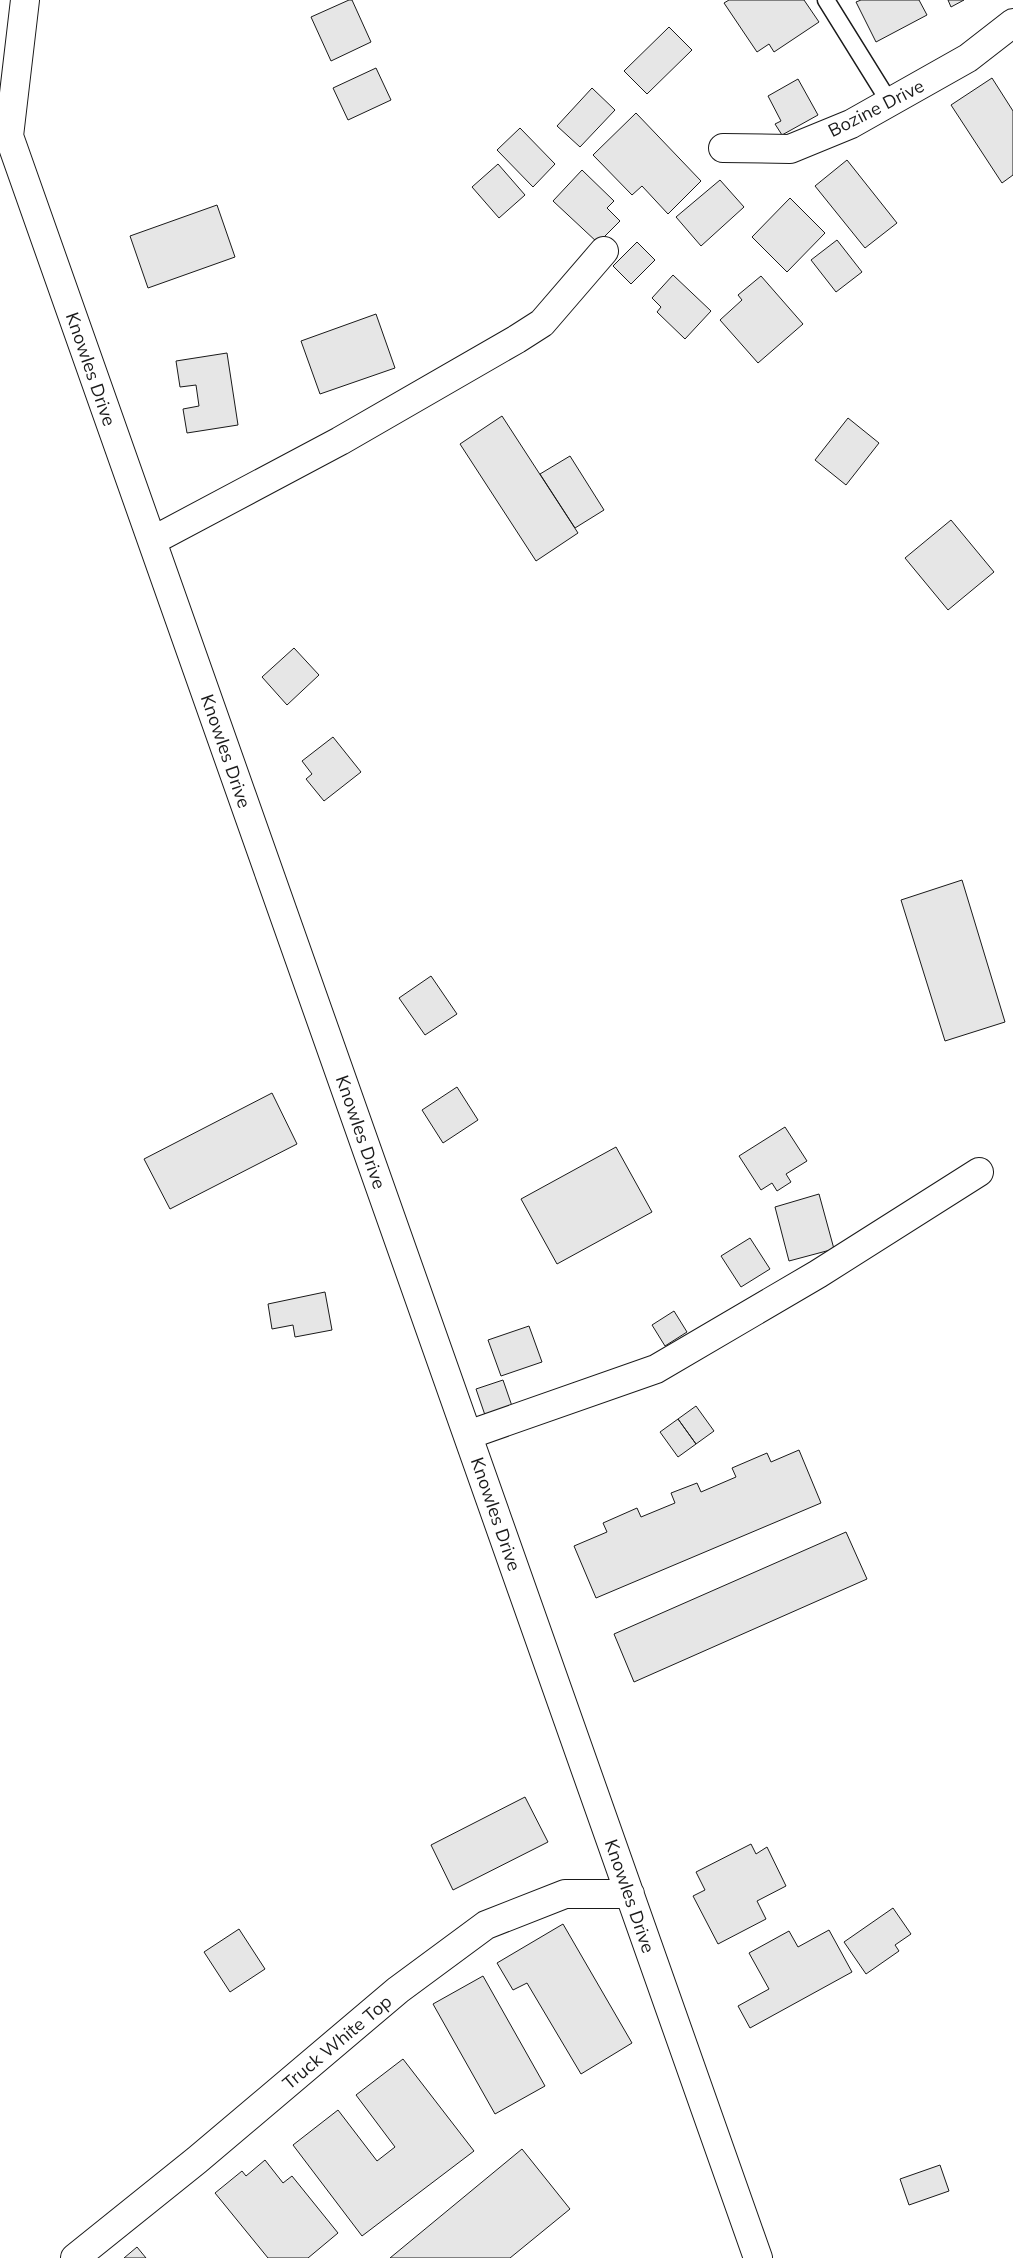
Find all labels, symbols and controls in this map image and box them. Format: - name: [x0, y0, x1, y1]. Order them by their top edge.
- street label: Bozine Drive: [824, 74, 928, 142]
- street label: Knowles Drive: [61, 309, 121, 429]
- street label: Knowles Drive: [196, 691, 256, 811]
- street label: Knowles Drive: [331, 1072, 391, 1192]
- street label: Knowles Drive: [466, 1454, 526, 1574]
- street label: Knowles Drive: [600, 1836, 660, 1956]
- street label: Truck White Top: [278, 1990, 396, 2094]

